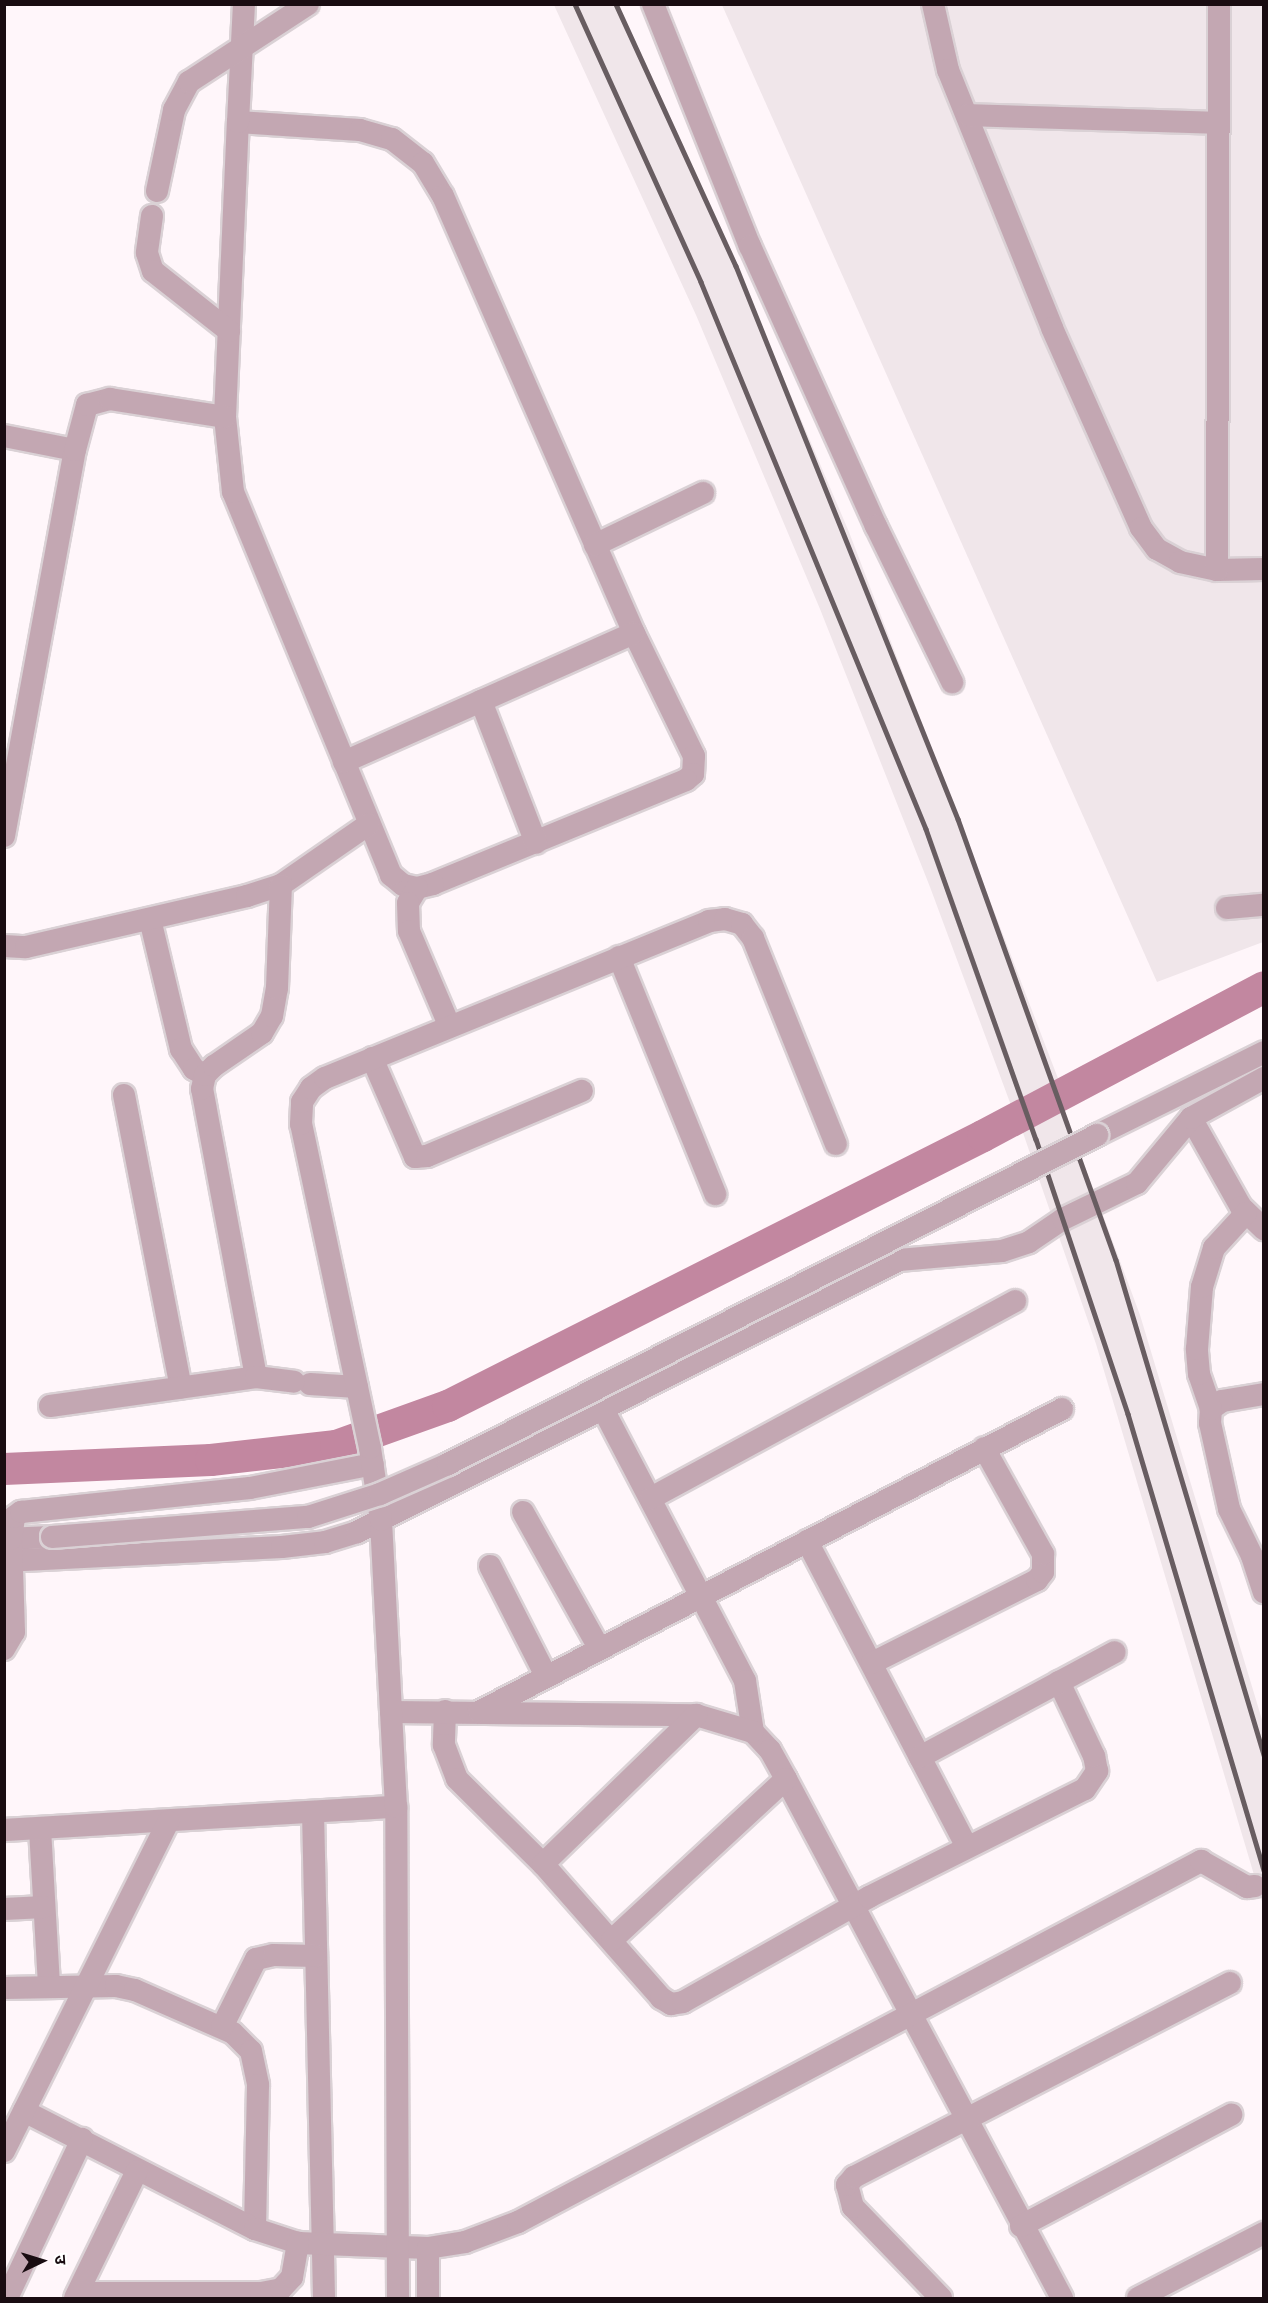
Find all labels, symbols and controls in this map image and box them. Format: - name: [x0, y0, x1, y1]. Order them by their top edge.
- north arrow: [12, 2231, 72, 2291]
- text: उ: [51, 2254, 70, 2265]

